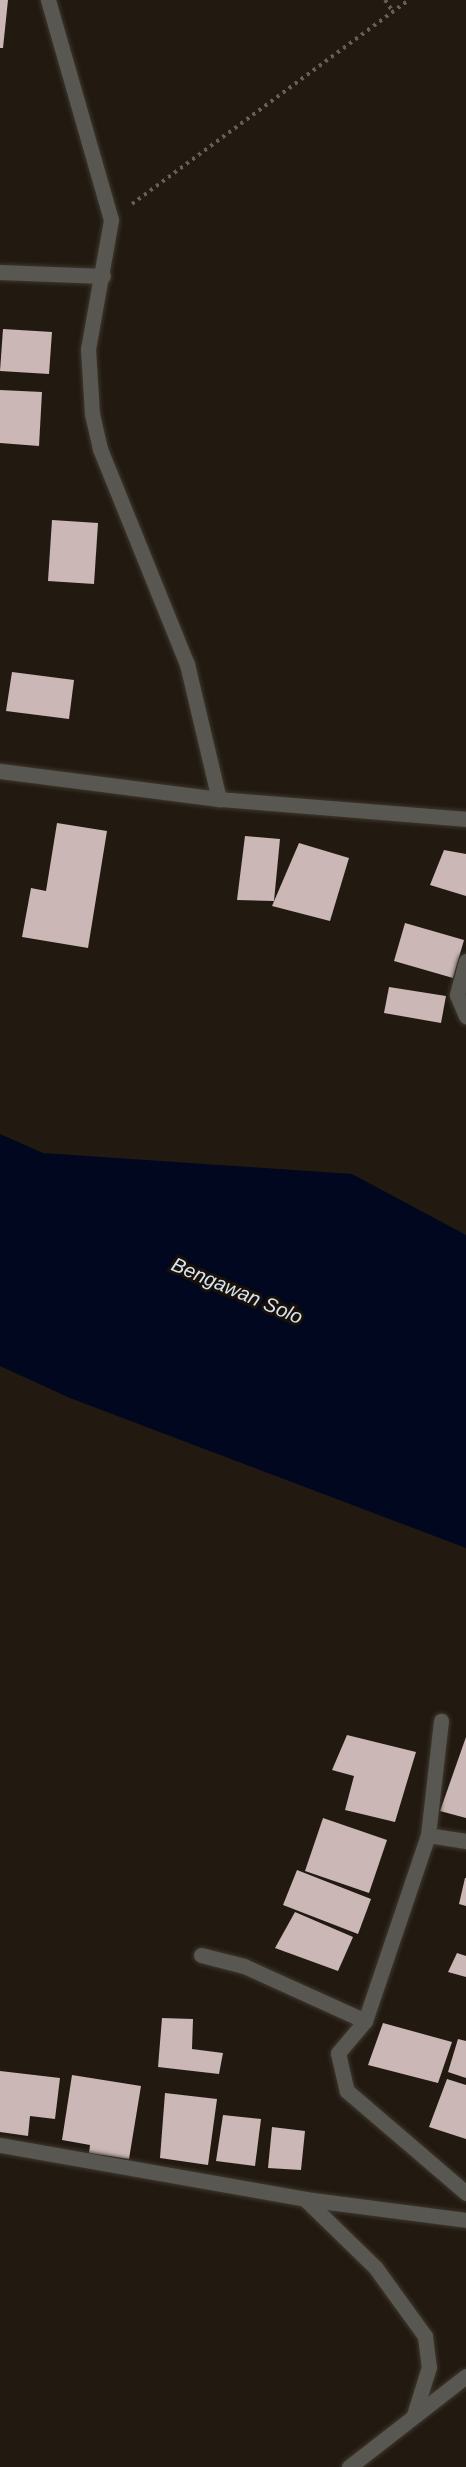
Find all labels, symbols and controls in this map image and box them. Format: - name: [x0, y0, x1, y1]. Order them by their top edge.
- water label: Bengawan Solo: [168, 1253, 306, 1329]

